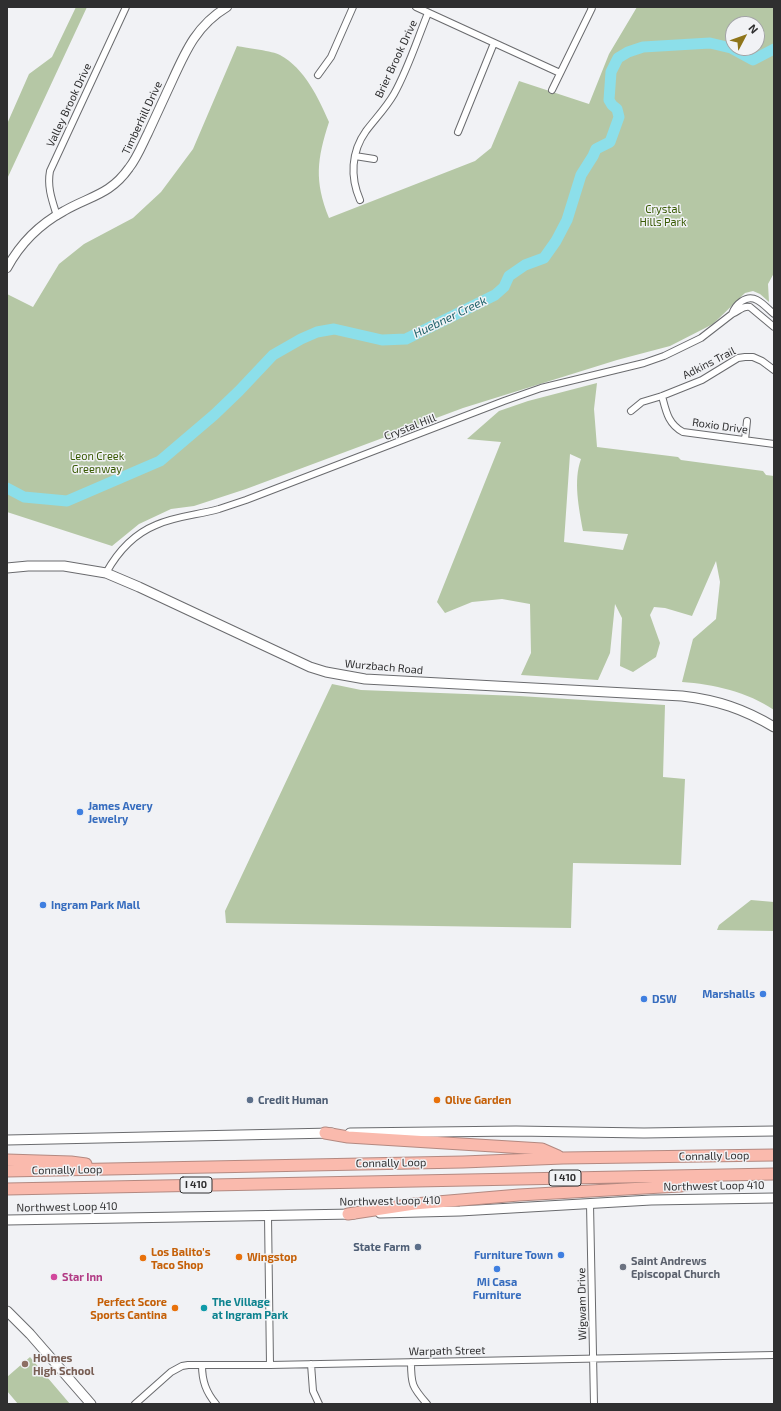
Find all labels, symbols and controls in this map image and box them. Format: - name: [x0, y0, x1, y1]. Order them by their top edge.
- north arrow: [725, 16, 765, 56]
- street label: Brier Brook Drive: [372, 18, 420, 100]
- text: N: [746, 21, 761, 36]
- street label: Valley Brook Drive: [44, 61, 94, 149]
- street label: Timberhill Drive: [119, 79, 165, 157]
- park label: Crystal Hills Park: [639, 202, 687, 228]
- water label: Huebner Creek: [411, 293, 489, 341]
- street label: Adkins Trail: [680, 344, 738, 382]
- street label: Crystal Hill: [382, 411, 438, 443]
- street label: Roxio Drive: [691, 416, 749, 436]
- park label: Leon Creek Greenway: [70, 449, 124, 475]
- street label: Wurzbach Road: [344, 657, 424, 677]
- place label: James Avery Jewelry: [88, 799, 153, 825]
- marker: James Avery Jewelry: [75, 807, 85, 817]
- place label: Ingram Park Mall: [51, 898, 140, 912]
- marker: Ingram Park Mall: [38, 900, 48, 910]
- place label: Marshalls: [702, 987, 755, 1001]
- marker: Marshalls: [758, 989, 768, 999]
- place label: DSW: [652, 992, 677, 1006]
- marker: DSW: [639, 994, 649, 1004]
- place label: Credit Human: [258, 1093, 328, 1107]
- place label: Olive Garden: [445, 1093, 511, 1107]
- marker: Credit Human: [245, 1095, 255, 1105]
- marker: Olive Garden: [432, 1095, 442, 1105]
- street label: Connally Loop: [679, 1149, 749, 1163]
- street label: Connally Loop: [356, 1156, 426, 1170]
- street label: Connally Loop: [32, 1163, 102, 1177]
- road number: I 410: [549, 1170, 581, 1186]
- road number: I 410: [180, 1177, 212, 1193]
- street label: Northwest Loop 410: [663, 1179, 765, 1193]
- street label: Northwest Loop 410: [339, 1194, 441, 1208]
- street label: Northwest Loop 410: [16, 1200, 118, 1214]
- place label: State Farm: [353, 1240, 410, 1254]
- marker: State Farm: [413, 1242, 423, 1252]
- place label: Los Balito's Taco Shop: [151, 1245, 211, 1271]
- place label: Furniture Town: [474, 1248, 553, 1262]
- place label: Wingstop: [247, 1250, 297, 1264]
- marker: Furniture Town: [556, 1250, 566, 1260]
- marker: Wingstop: [234, 1252, 244, 1262]
- marker: Los Balito's Taco Shop: [138, 1253, 148, 1263]
- place label: Saint Andrews Episcopal Church: [631, 1254, 720, 1280]
- marker: Saint Andrews Episcopal Church: [618, 1262, 628, 1272]
- marker: Mi Casa Furniture: [492, 1264, 502, 1274]
- street label: Wigwam Drive: [575, 1268, 589, 1340]
- place label: Star Inn: [62, 1270, 103, 1284]
- marker: Star Inn: [49, 1272, 59, 1282]
- place label: Mi Casa Furniture: [473, 1275, 521, 1301]
- place label: Perfect Score Sports Cantina: [90, 1295, 167, 1321]
- place label: The Village at Ingram Park: [212, 1295, 288, 1321]
- marker: Perfect Score Sports Cantina: [170, 1303, 180, 1313]
- marker: The Village at Ingram Park: [199, 1303, 209, 1313]
- street label: Warpath Street: [409, 1344, 485, 1358]
- place label: Holmes High School: [33, 1351, 94, 1377]
- marker: Holmes High School: [20, 1359, 30, 1369]

